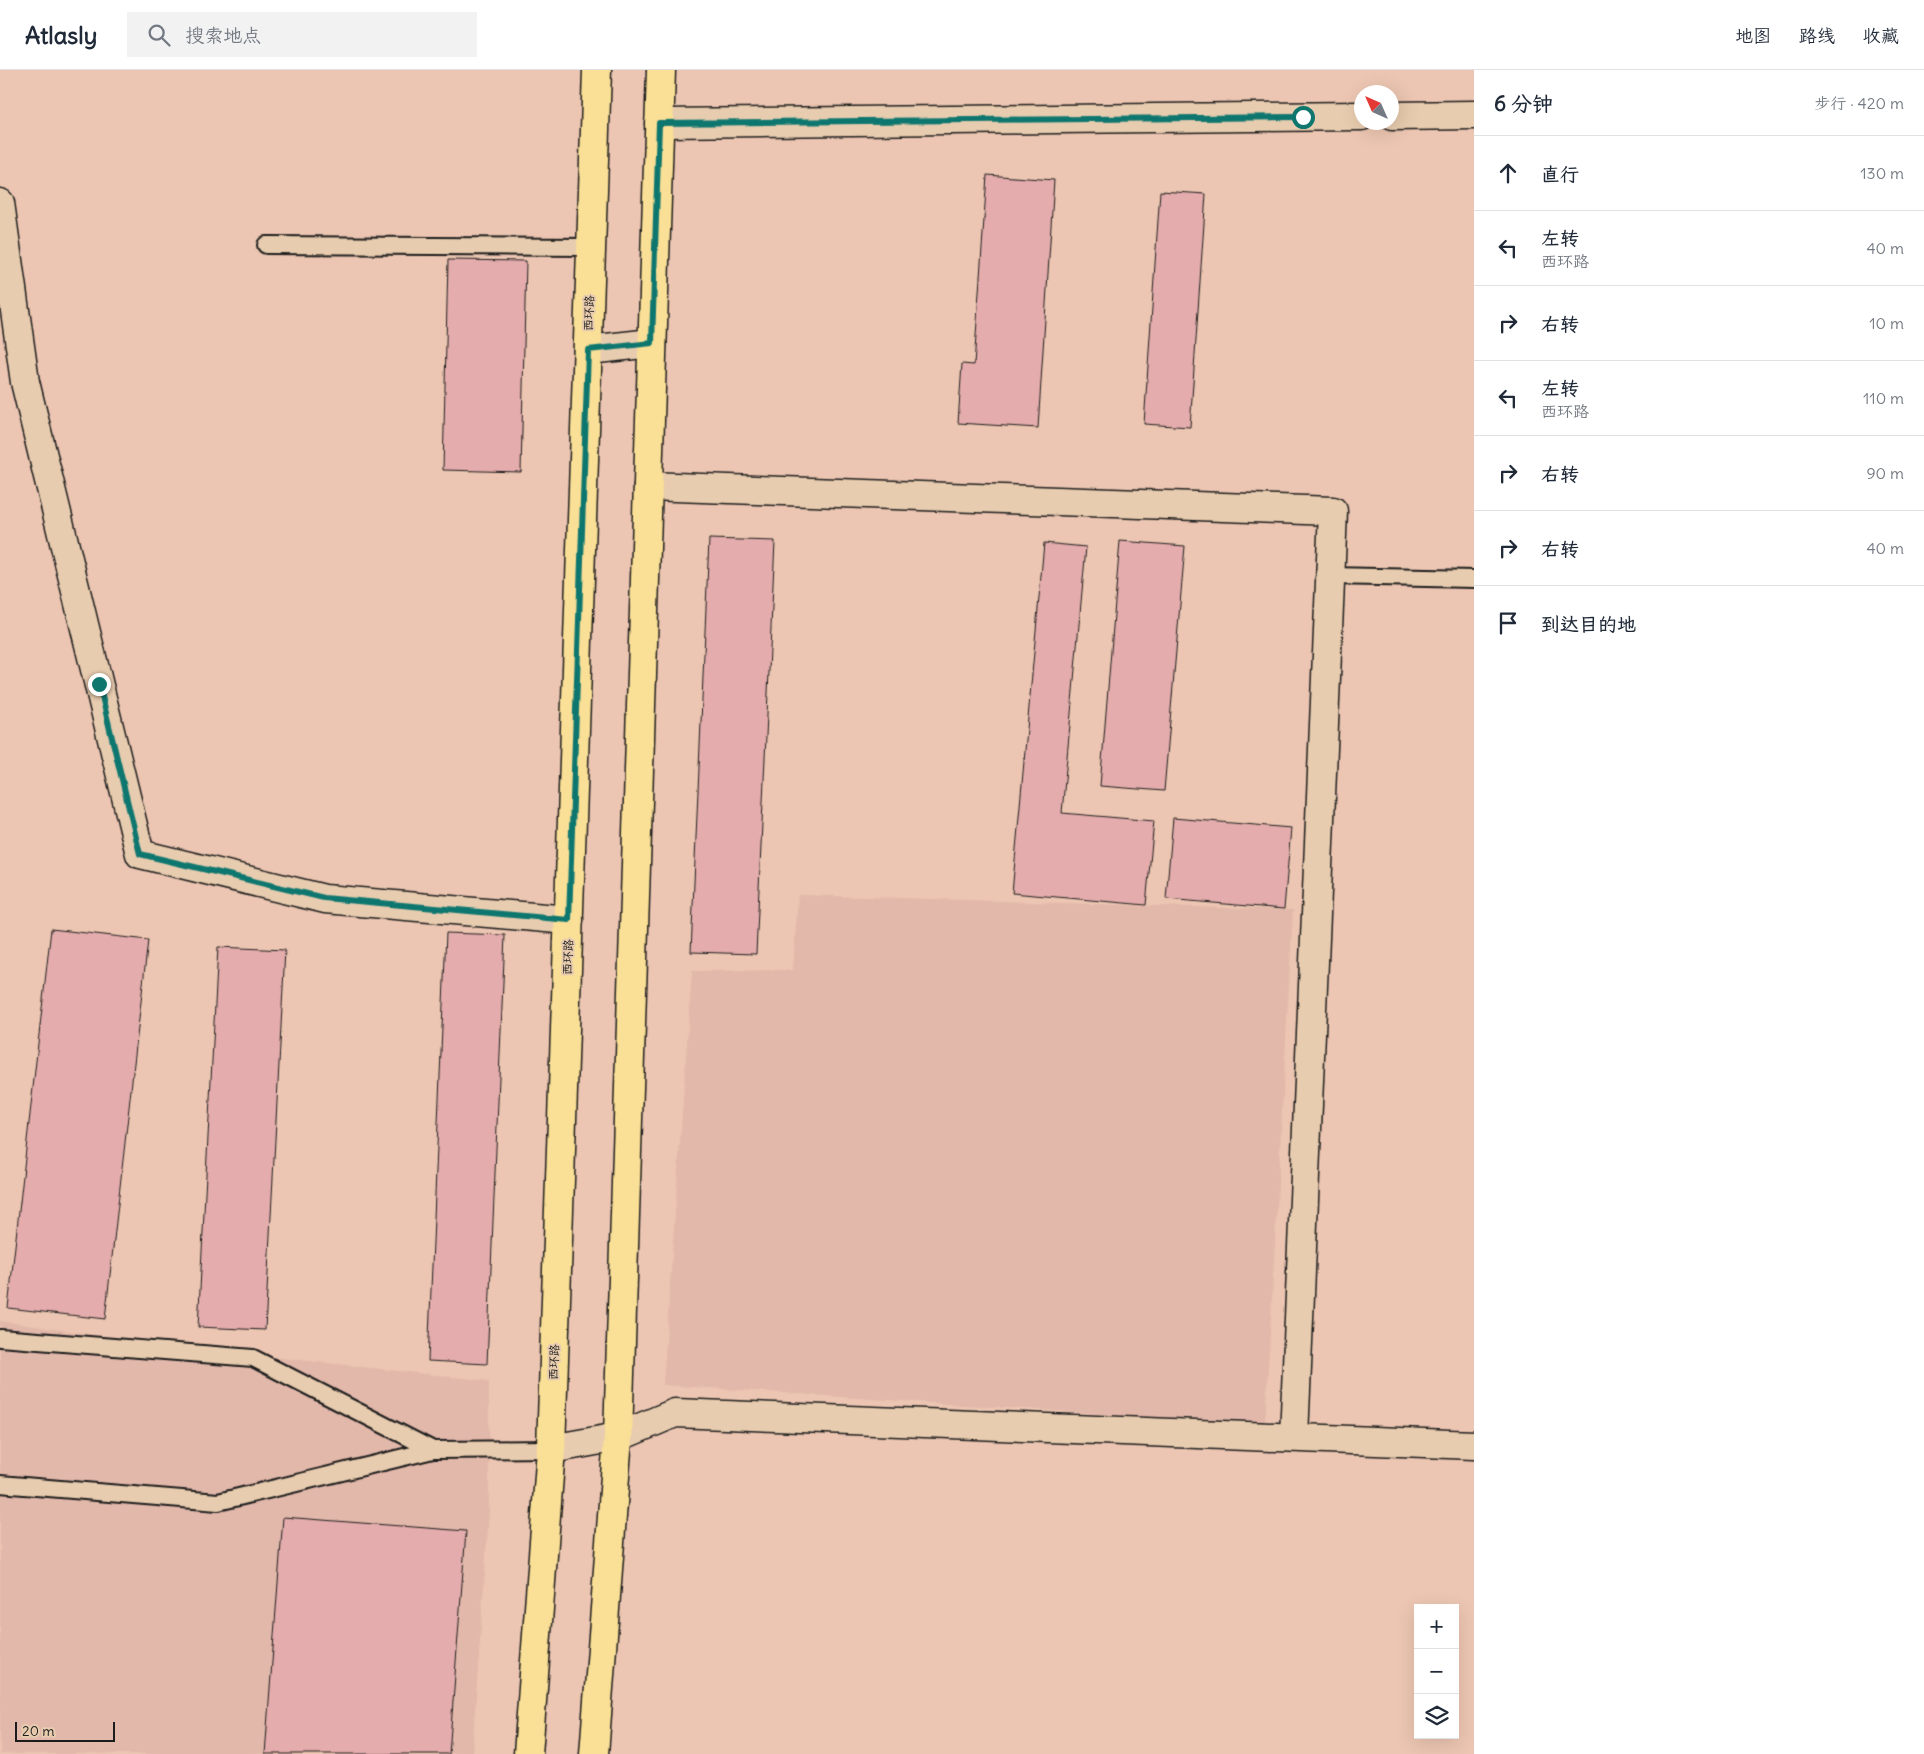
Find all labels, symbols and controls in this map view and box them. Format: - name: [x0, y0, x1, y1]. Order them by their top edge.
- search box: [127, 12, 477, 57]
- text: Atlasly: [25, 20, 97, 50]
- icon: search: [145, 21, 173, 49]
- text: 搜索地点: [185, 23, 261, 47]
- text: 地图: [1735, 24, 1771, 47]
- text: 路线: [1799, 24, 1835, 47]
- text: 收藏: [1863, 24, 1899, 47]
- north arrow: [1354, 85, 1399, 130]
- text: 6 分钟: [1494, 90, 1553, 117]
- text: 步行 · 420 m: [1814, 93, 1904, 113]
- route start: [1292, 106, 1315, 129]
- icon: ahead: [1494, 159, 1522, 187]
- text: 直行: [1541, 162, 1579, 186]
- text: 130 m: [1860, 163, 1904, 183]
- text: 左转: [1541, 226, 1579, 250]
- icon: left: [1494, 234, 1522, 262]
- text: 40 m: [1866, 238, 1904, 258]
- text: 西环路: [1541, 251, 1589, 271]
- street label: 西环路: [580, 295, 597, 331]
- icon: right: [1494, 309, 1522, 337]
- text: 右转: [1541, 312, 1579, 336]
- text: 10 m: [1869, 313, 1904, 333]
- text: 左转: [1541, 376, 1579, 400]
- icon: left: [1494, 384, 1522, 412]
- text: 110 m: [1863, 388, 1904, 408]
- text: 西环路: [1541, 401, 1589, 421]
- icon: right: [1494, 459, 1522, 487]
- text: 右转: [1541, 462, 1579, 486]
- text: 90 m: [1866, 463, 1904, 483]
- icon: right: [1494, 534, 1522, 562]
- text: 右转: [1541, 537, 1579, 561]
- text: 40 m: [1866, 538, 1904, 558]
- icon: arrive: [1494, 609, 1522, 637]
- text: 到达目的地: [1541, 612, 1636, 636]
- route end: [88, 673, 111, 696]
- street label: 西环路: [559, 939, 576, 975]
- street label: 西环路: [545, 1344, 562, 1380]
- map controls: [1414, 1604, 1459, 1739]
- button: +: [1414, 1604, 1459, 1649]
- button: −: [1414, 1649, 1459, 1694]
- button: layers: [1414, 1694, 1459, 1739]
- scale bar: [15, 1719, 115, 1742]
- text: 20 m: [22, 1722, 55, 1740]

